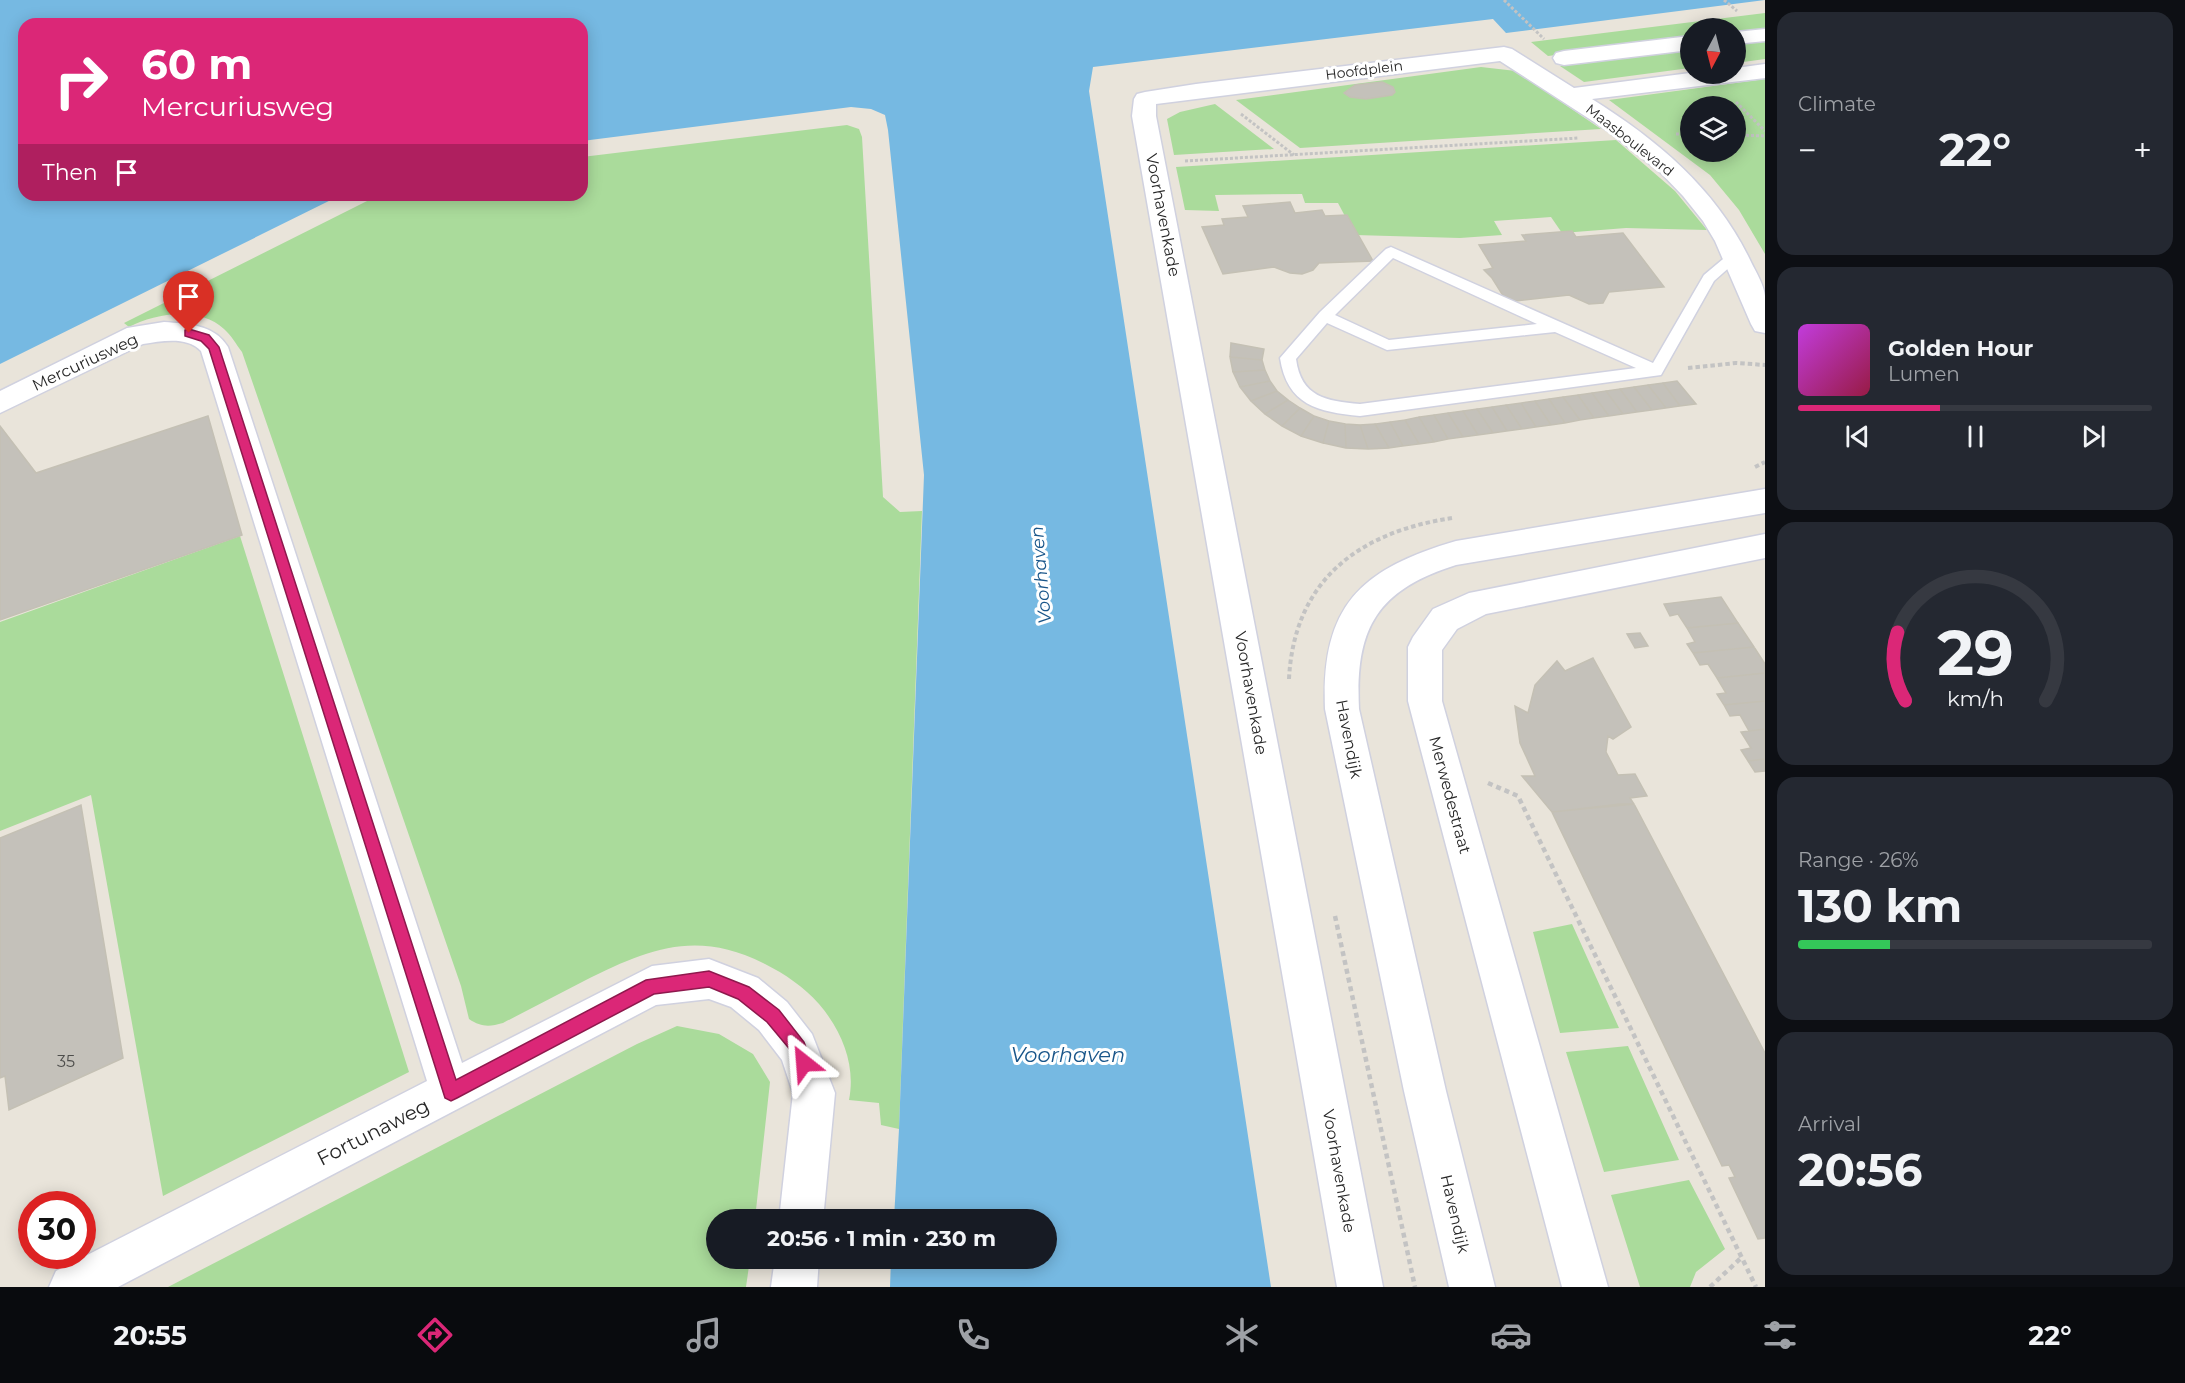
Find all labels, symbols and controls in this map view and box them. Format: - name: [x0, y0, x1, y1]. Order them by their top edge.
- north arrow: [1680, 18, 1746, 84]
- map controls: [1680, 18, 1746, 162]
- text: 60 m: [141, 38, 252, 90]
- icon: right: [42, 42, 120, 120]
- street label: Hoofdplein: [1324, 56, 1404, 84]
- text: Mercuriusweg: [141, 90, 334, 123]
- text: Climate: [1798, 92, 1876, 116]
- button: layers: [1680, 96, 1746, 162]
- street label: Maasboulevard: [1582, 100, 1678, 180]
- text: 22°: [1939, 122, 2011, 177]
- text: −: [1798, 130, 1817, 170]
- text: +: [2133, 130, 2152, 170]
- street label: Voorhavenkade: [1142, 152, 1184, 278]
- icon: arrive: [110, 156, 143, 189]
- text: Then: [42, 159, 98, 186]
- pin: [163, 271, 214, 333]
- icon: arrive: [172, 280, 205, 313]
- street label: Mercuriusweg: [29, 329, 141, 395]
- text: Golden Hour: [1888, 335, 2033, 362]
- text: Lumen: [1888, 362, 1960, 386]
- icon: previous: [1841, 420, 1874, 453]
- icon: pause: [1959, 420, 1992, 453]
- icon: next: [2077, 420, 2110, 453]
- water label: Voorhaven: [1026, 525, 1056, 625]
- text: 29: [1937, 615, 2013, 691]
- street label: Voorhavenkade: [1231, 630, 1271, 756]
- text: km/h: [1946, 685, 2004, 711]
- street label: Havendijk: [1332, 698, 1366, 781]
- street label: Merwedestraat: [1425, 734, 1475, 856]
- text: Range · 26%: [1798, 848, 1919, 872]
- text: 130 km: [1798, 878, 1962, 933]
- position arrow: [772, 1031, 836, 1095]
- water label: Voorhaven: [1011, 1042, 1125, 1067]
- house number: 35: [57, 1052, 75, 1071]
- street label: Fortunaweg: [313, 1093, 433, 1171]
- street label: Voorhavenkade: [1319, 1108, 1359, 1234]
- text: Arrival: [1798, 1112, 1861, 1136]
- text: 20:56: [1798, 1142, 1922, 1197]
- street label: Havendijk: [1437, 1173, 1473, 1256]
- speed limit sign: 30: [18, 1191, 96, 1269]
- text: 20:56 · 1 min · 230 m: [767, 1225, 996, 1252]
- icon: directions: [414, 1314, 456, 1356]
- icon: music: [683, 1314, 725, 1356]
- icon: phone: [952, 1314, 994, 1356]
- icon: climate: [1221, 1314, 1263, 1356]
- icon: car: [1490, 1314, 1532, 1356]
- icon: filters: [1759, 1314, 1801, 1356]
- text: 20:55: [114, 1319, 187, 1352]
- text: 22°: [2028, 1319, 2071, 1352]

